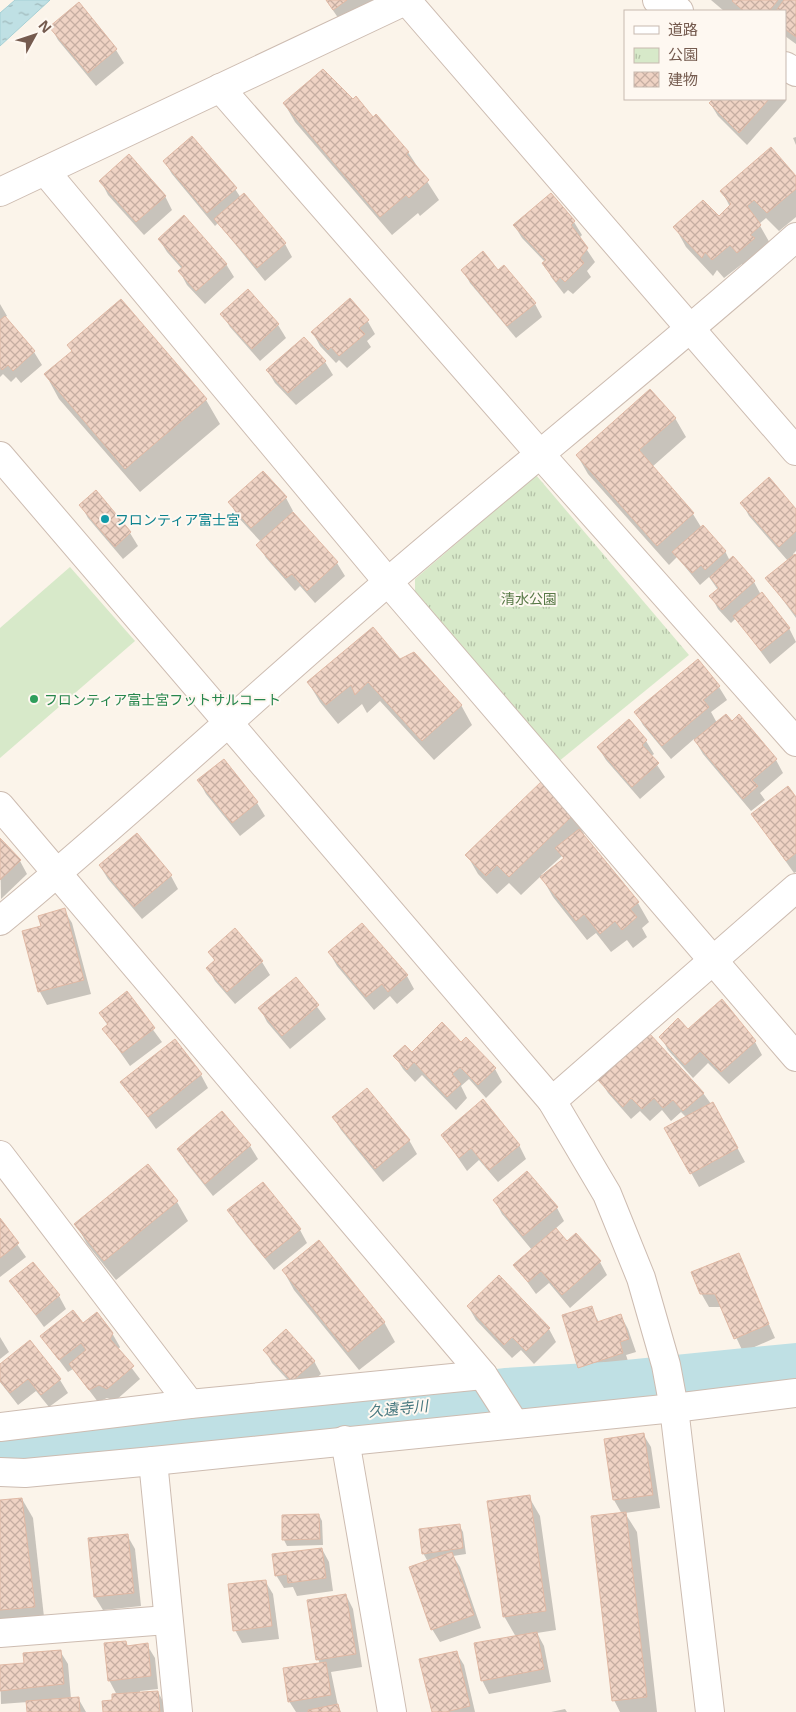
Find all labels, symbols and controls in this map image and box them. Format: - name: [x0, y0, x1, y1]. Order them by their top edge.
- north arrow: [10, 10, 60, 60]
- legend: [624, 10, 786, 100]
- text: N: [34, 16, 56, 37]
- text: 道路: [668, 19, 698, 39]
- text: 公園: [668, 44, 698, 64]
- text: 建物: [668, 69, 698, 89]
- place label: フロンティア富士宮: [115, 510, 240, 529]
- marker: フロンティア富士宮: [99, 513, 111, 525]
- park label: 清水公園: [501, 589, 557, 608]
- place label: フロンティア富士宮フットサルコート: [44, 690, 281, 709]
- marker: フロンティア富士宮フットサルコート: [28, 693, 40, 705]
- water label: 久遠寺川: [367, 1395, 431, 1421]

